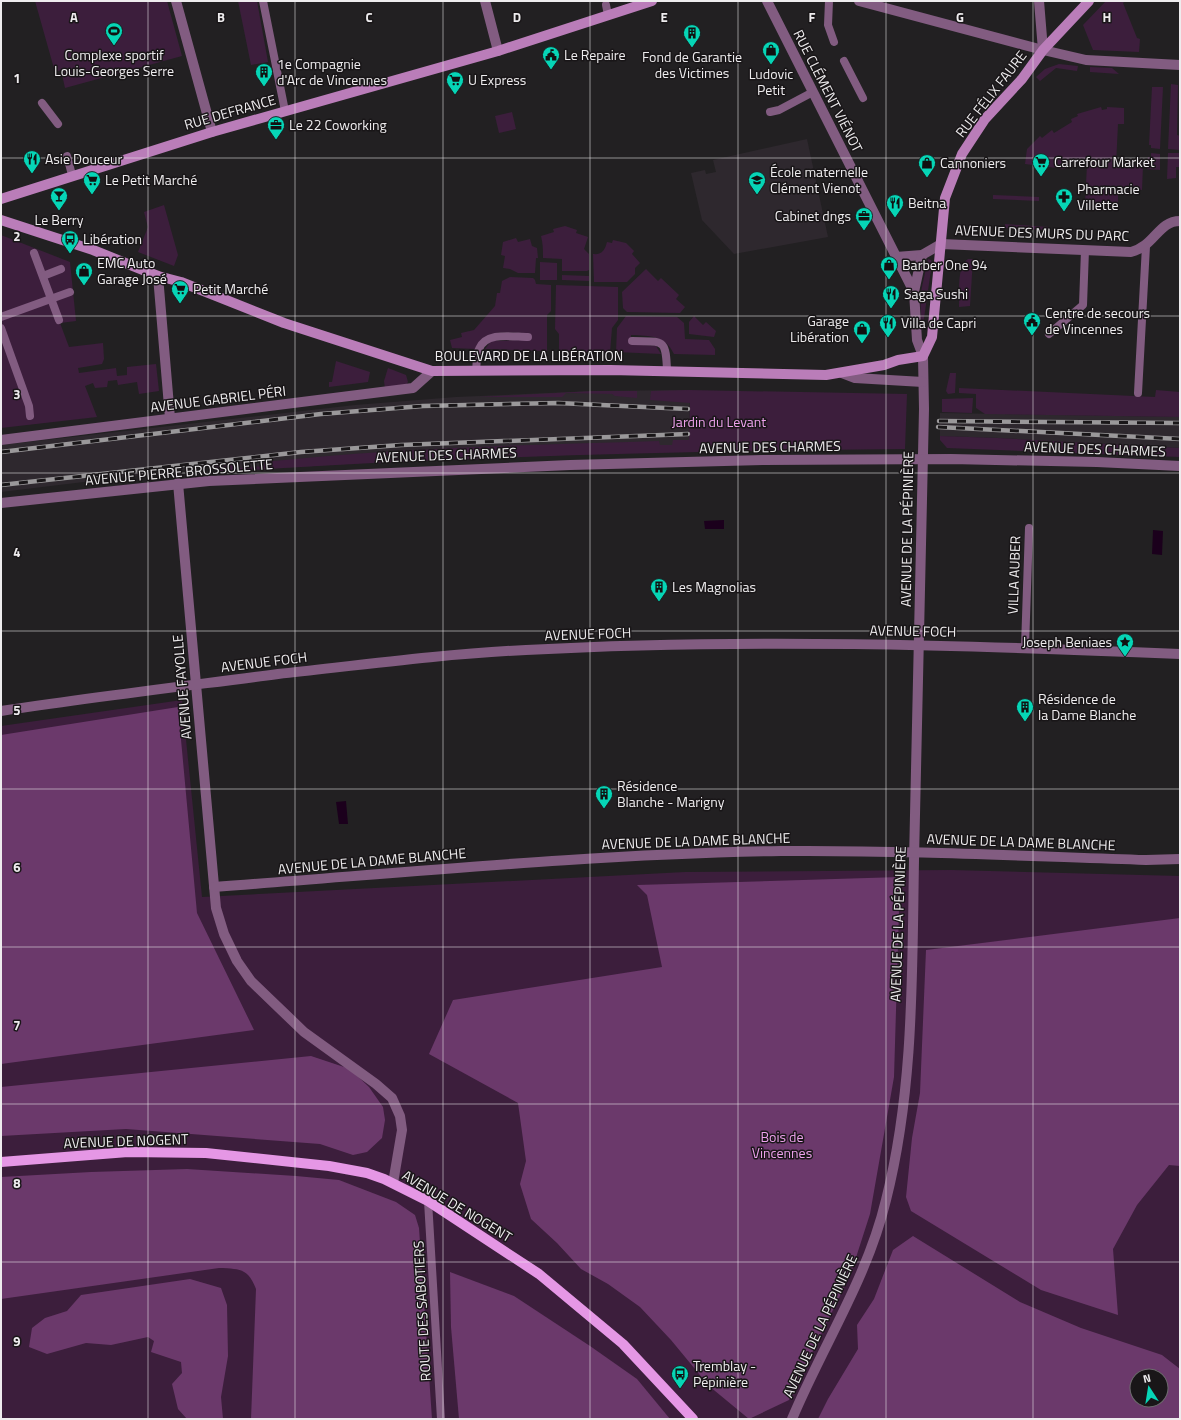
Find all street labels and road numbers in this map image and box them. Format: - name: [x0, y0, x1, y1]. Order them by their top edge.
- street label: RUE CLÉMENT VIÉNOT: [788, 26, 869, 156]
- street label: RUE FÉLIX FAURE: [950, 46, 1031, 142]
- street label: RUE DEFRANCE: [182, 88, 278, 135]
- street label: AVENUE DES MURS DU PARC: [955, 219, 1130, 246]
- street label: BOULEVARD DE LA LIBÉRATION: [435, 345, 623, 366]
- street label: AVENUE GABRIEL PÉRI: [149, 380, 287, 417]
- street label: AVENUE DES CHARMES: [699, 435, 841, 458]
- street label: AVENUE DES CHARMES: [1024, 436, 1166, 461]
- street label: AVENUE DES CHARMES: [375, 442, 517, 467]
- street label: AVENUE DE LA PÉPINIÈRE: [895, 451, 918, 607]
- street label: AVENUE PIERRE BROSSOLETTE: [84, 453, 274, 490]
- street label: VILLA AUBER: [1002, 535, 1025, 615]
- street label: AVENUE FOCH: [869, 619, 957, 642]
- street label: AVENUE FOCH: [544, 621, 632, 646]
- street label: AVENUE FAYOLLE: [166, 633, 197, 740]
- street label: AVENUE FOCH: [220, 646, 308, 677]
- street label: AVENUE DE LA DAME BLANCHE: [601, 827, 791, 854]
- street label: AVENUE DE LA DAME BLANCHE: [926, 828, 1116, 855]
- street label: AVENUE DE LA DAME BLANCHE: [277, 842, 467, 879]
- street label: AVENUE DE LA PÉPINIÈRE: [884, 845, 911, 1002]
- street label: AVENUE DE NOGENT: [63, 1128, 189, 1153]
- street label: AVENUE DE NOGENT: [398, 1164, 517, 1247]
- street label: ROUTE DES SABOTIERS: [407, 1240, 436, 1382]
- street label: AVENUE DE LA PÉPINIÈRE: [777, 1250, 862, 1401]

